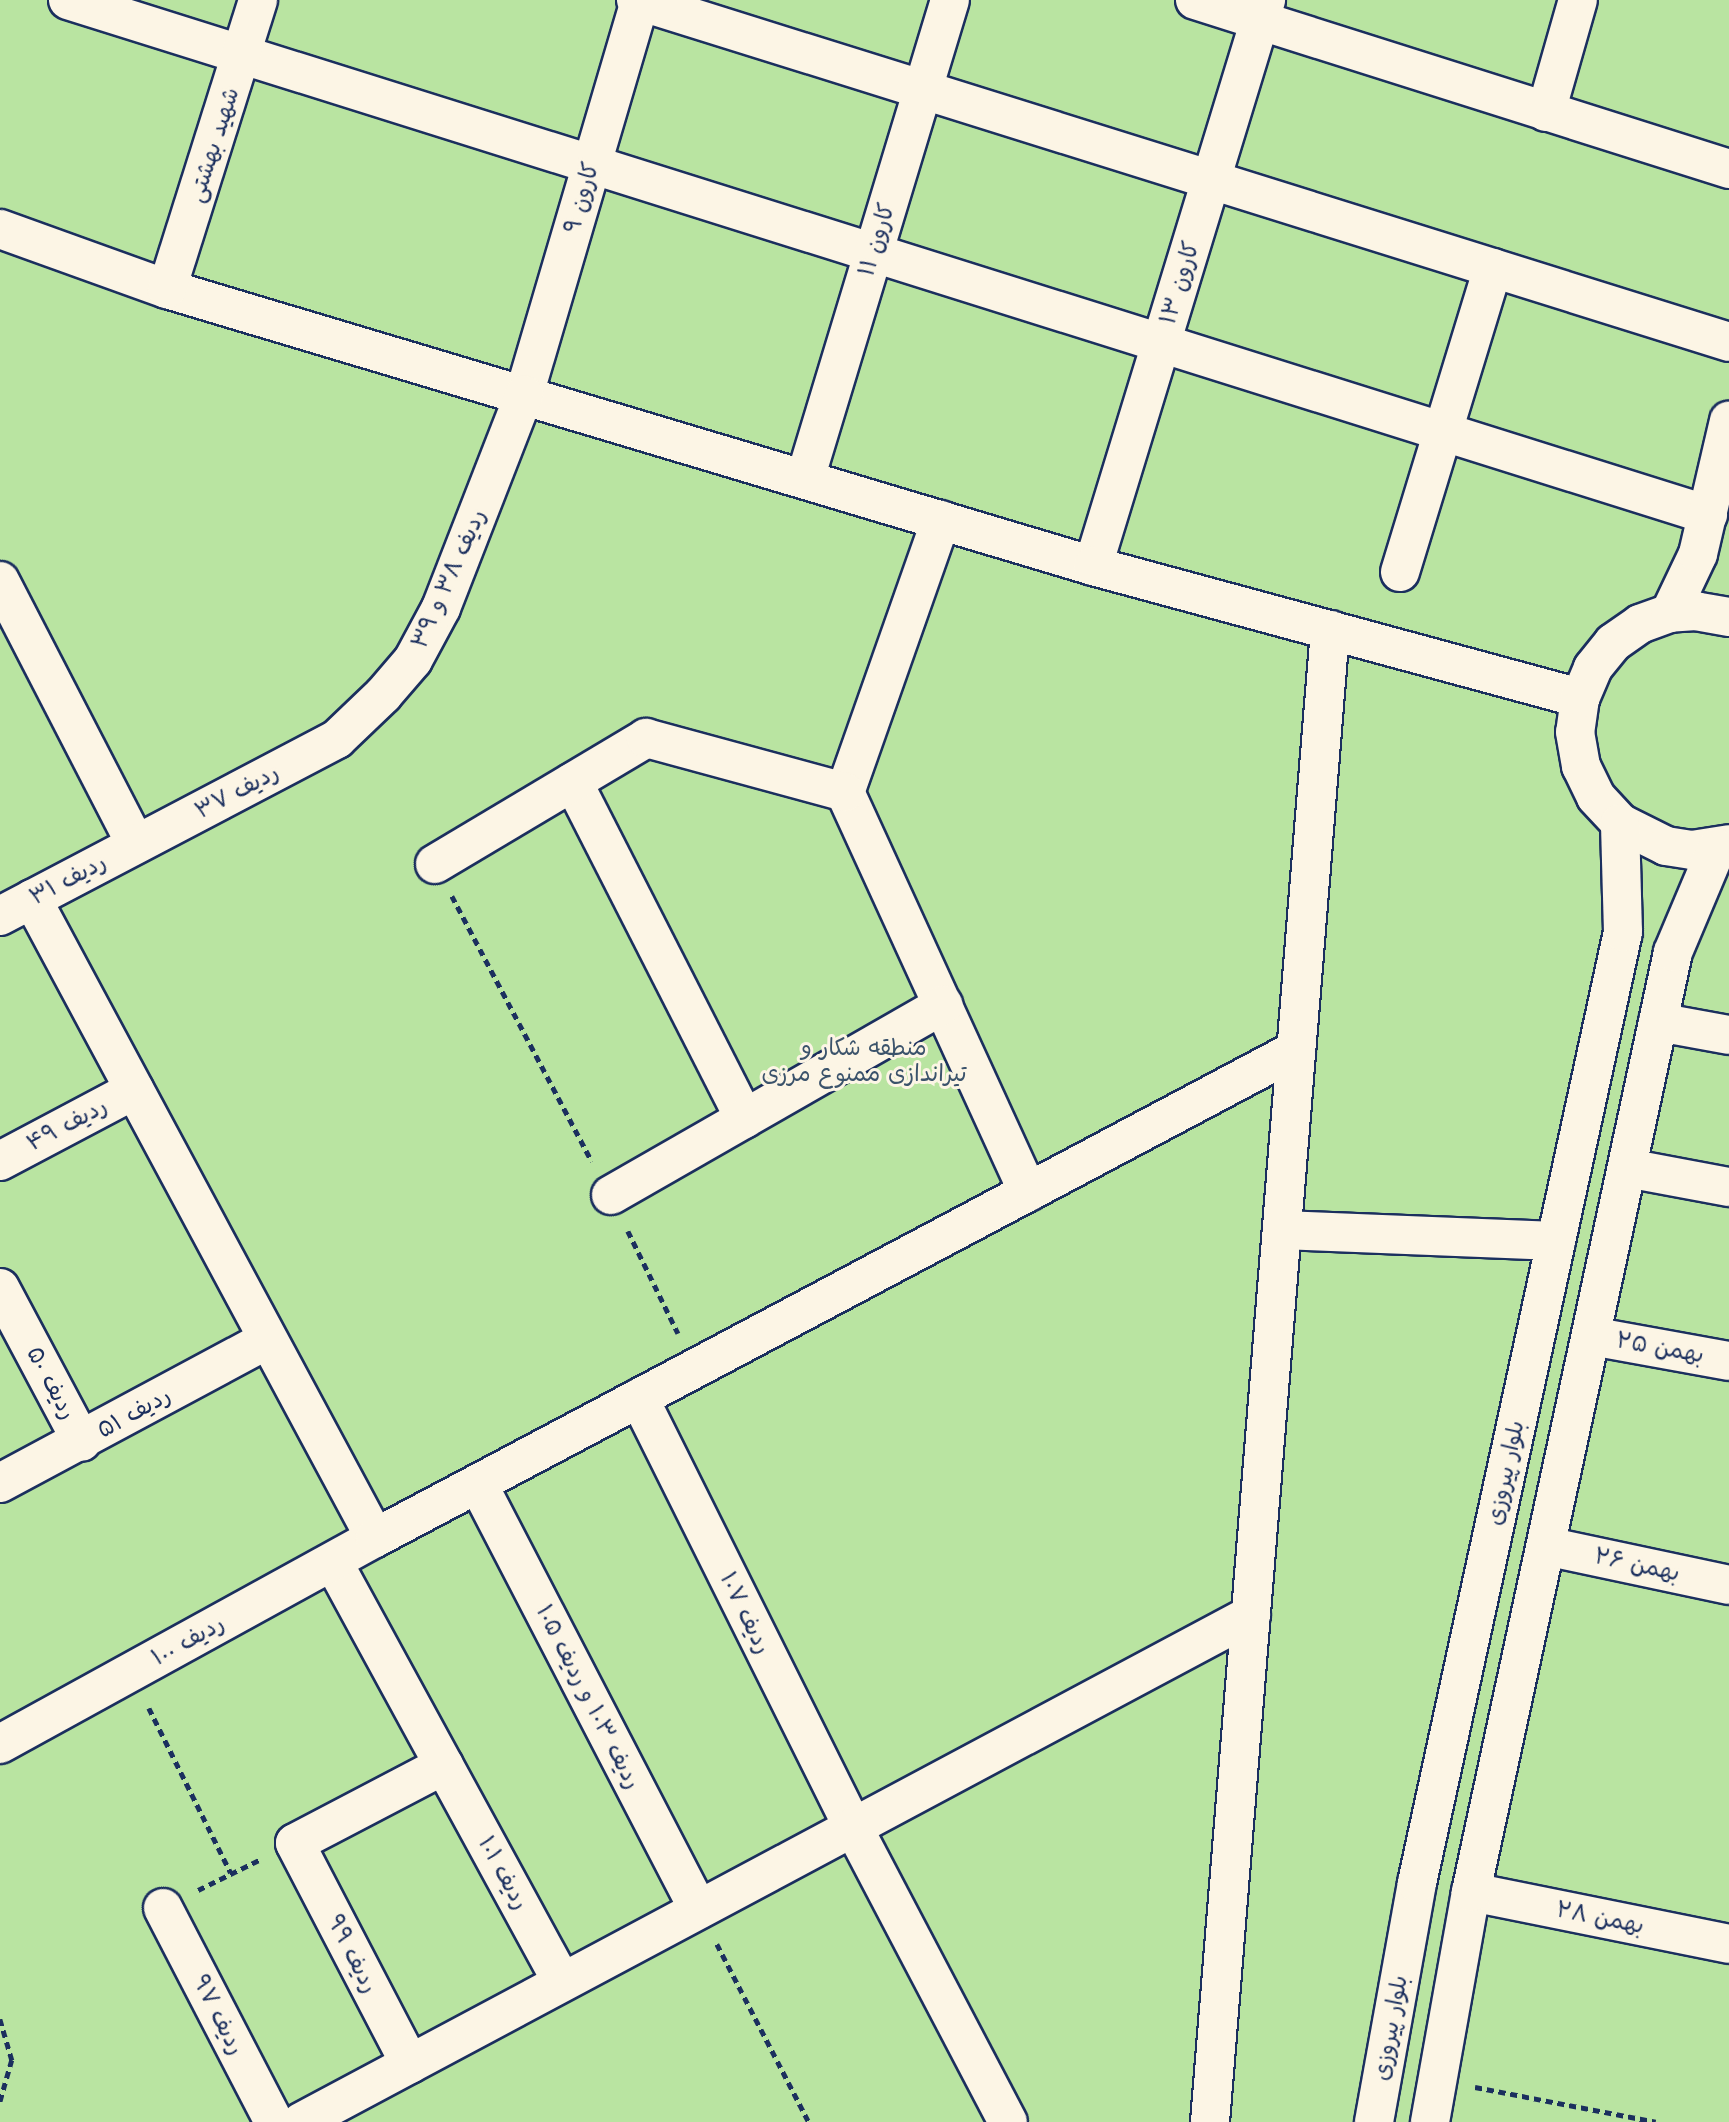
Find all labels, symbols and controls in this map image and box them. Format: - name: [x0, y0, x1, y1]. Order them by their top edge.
- street label: شهید بهشتی: [182, 84, 246, 206]
- street label: کارون ۹: [559, 159, 605, 237]
- street label: کارون ۱۱: [853, 200, 901, 280]
- street label: کارون ۱۳: [1154, 238, 1206, 328]
- street label: ردیف ۳۸ و ۳۹: [406, 505, 492, 653]
- street label: ردیف ۳۷: [191, 759, 283, 825]
- street label: ردیف ۳۱: [25, 848, 111, 912]
- park label: منطقه شکار و تیراندازی ممنوع مرزی: [761, 1034, 967, 1088]
- street label: ردیف ۴۹: [22, 1092, 112, 1158]
- street label: بهمن ۲۵: [1614, 1327, 1706, 1369]
- street label: ردیف ۵۰: [20, 1342, 82, 1424]
- street label: ردیف ۵۱: [93, 1382, 175, 1444]
- street label: بلوار پیروزی: [1481, 1418, 1531, 1528]
- street label: بهمن ۲۶: [1592, 1542, 1682, 1588]
- street label: ردیف ۱۰۷: [713, 1568, 777, 1658]
- street label: ردیف ۱۰۳ و ردیف ۱۰۵: [530, 1600, 646, 1794]
- street label: ردیف ۱۰۰: [147, 1610, 229, 1672]
- street label: ردیف ۱۰۱: [472, 1832, 534, 1914]
- street label: بهمن ۲۸: [1554, 1896, 1646, 1940]
- street label: ردیف ۹۹: [321, 1910, 383, 1998]
- street label: ردیف ۹۷: [186, 1970, 250, 2060]
- street label: بلوار پیروزی: [1368, 1973, 1414, 2083]

